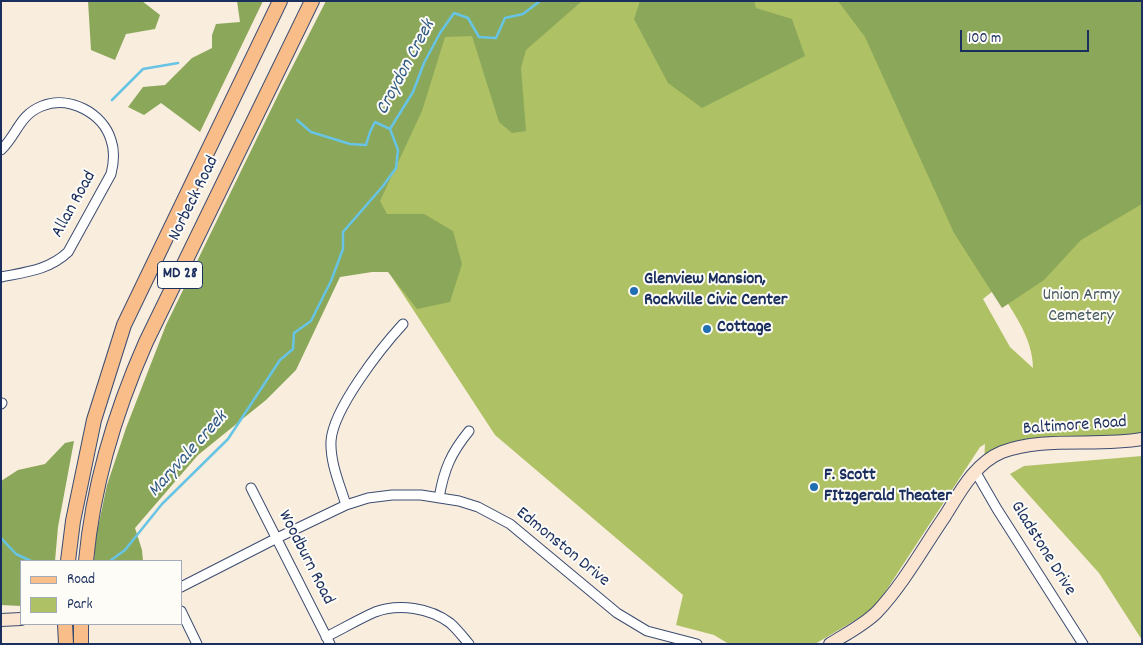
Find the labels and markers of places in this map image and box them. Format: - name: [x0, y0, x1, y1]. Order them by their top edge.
- place label: Glenview Mansion, Rockville Civic Center: [644, 270, 788, 312]
- marker: Glenview Mansion, Rockville Civic Center: [628, 285, 640, 297]
- place label: Cottage: [717, 318, 771, 340]
- marker: Cottage: [701, 323, 713, 335]
- place label: F. Scott FItzgerald Theater: [824, 466, 952, 508]
- marker: F. Scott FItzgerald Theater: [808, 481, 820, 493]

